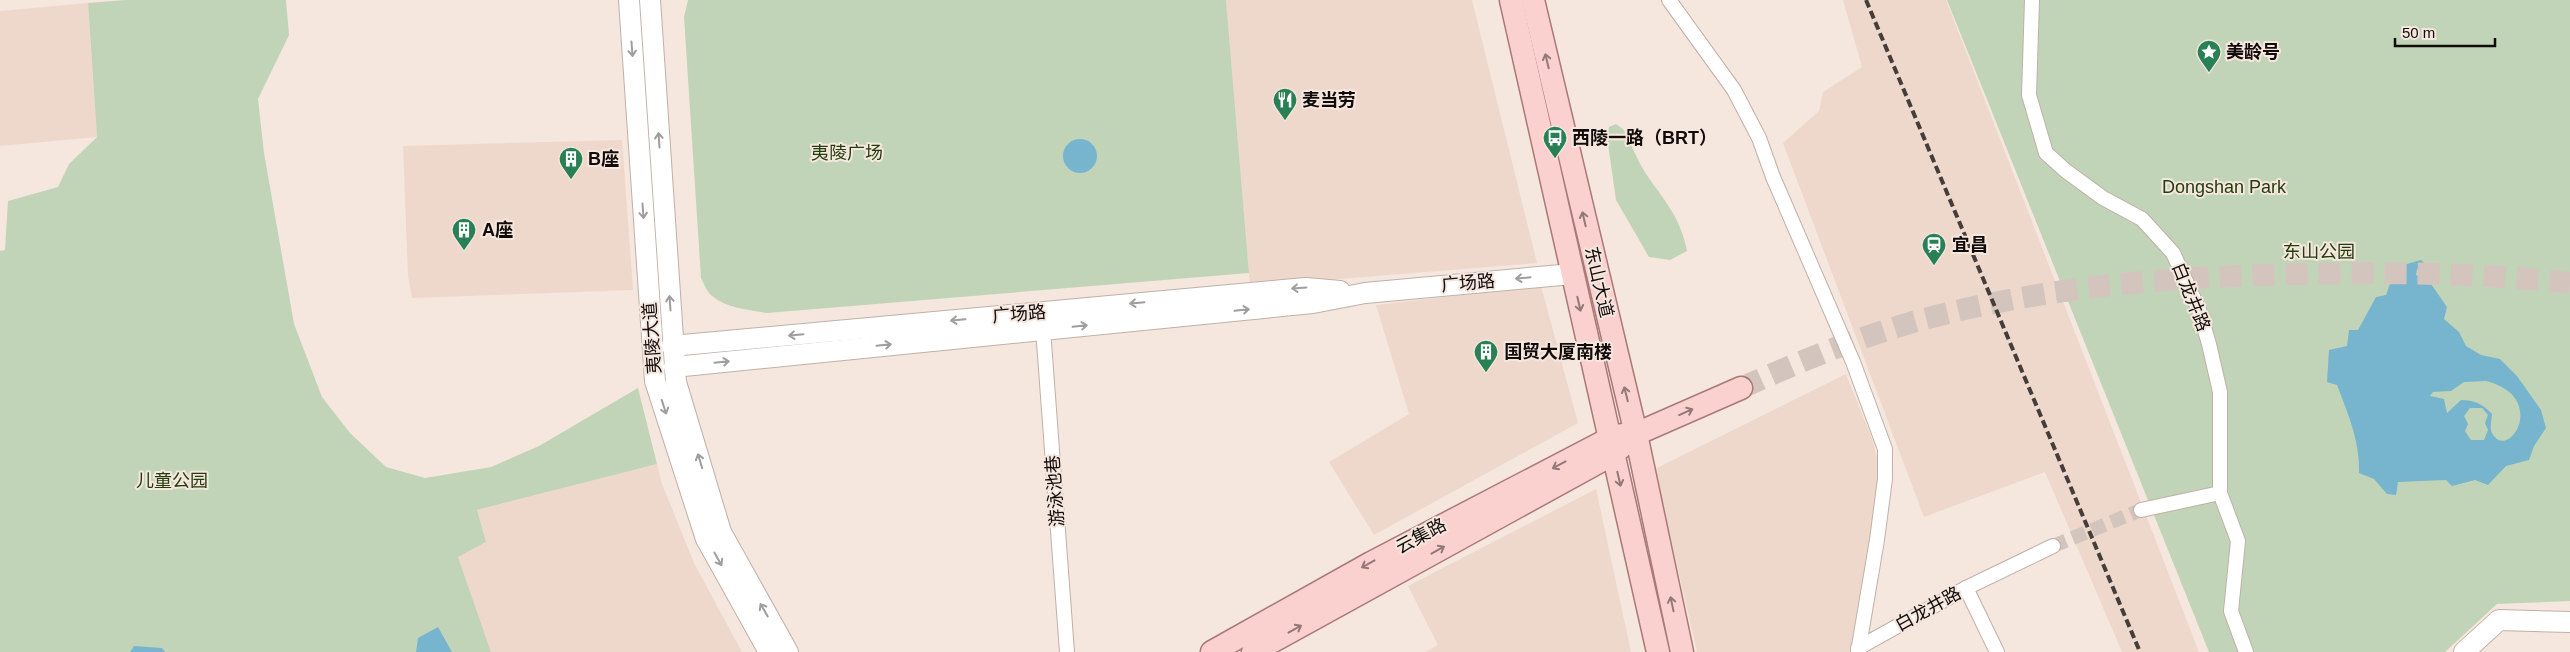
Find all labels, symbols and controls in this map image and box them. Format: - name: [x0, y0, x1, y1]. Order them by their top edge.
- scale bar: [2395, 15, 2495, 47]
- text: 50 m: [2402, 24, 2435, 41]
- place icon: 美龄号: [2196, 39, 2222, 73]
- one-way arrow: [627, 40, 636, 56]
- place label: 美龄号: [2226, 42, 2280, 62]
- one-way arrow: [1542, 53, 1551, 69]
- restaurant icon: 麦当劳: [1272, 87, 1298, 121]
- place label: 麦当劳: [1302, 90, 1356, 110]
- bus stop icon: 西陵一路（BRT）: [1542, 125, 1568, 159]
- place label: 西陵一路（BRT）: [1572, 128, 1717, 148]
- one-way arrow: [655, 133, 664, 149]
- park label: 夷陵广场: [811, 143, 883, 163]
- building icon: B座: [558, 146, 584, 180]
- place label: B座: [588, 149, 619, 169]
- park label: Dongshan Park: [2162, 177, 2287, 197]
- one-way arrow: [638, 203, 647, 219]
- one-way arrow: [1579, 212, 1588, 228]
- building icon: A座: [451, 217, 477, 251]
- place label: A座: [482, 220, 513, 240]
- station icon: 宜昌: [1921, 232, 1947, 266]
- place label: 宜昌: [1952, 235, 1988, 255]
- park label: 东山公园: [2283, 242, 2355, 262]
- street label: 东山大道: [1581, 245, 1617, 319]
- street label: 白龙井路: [2168, 260, 2214, 334]
- street label: 广场路: [1440, 271, 1496, 295]
- one-way arrow: [1516, 273, 1532, 283]
- one-way arrow: [1291, 284, 1307, 293]
- one-way arrow: [665, 295, 674, 311]
- one-way arrow: [1575, 295, 1584, 311]
- one-way arrow: [1129, 298, 1145, 308]
- street label: 夷陵大道: [640, 301, 664, 375]
- street label: 广场路: [991, 302, 1047, 326]
- one-way arrow: [1234, 305, 1250, 315]
- one-way arrow: [950, 315, 966, 325]
- one-way arrow: [1072, 321, 1088, 330]
- one-way arrow: [788, 330, 804, 340]
- building icon: 国贸大厦南楼: [1473, 339, 1499, 373]
- one-way arrow: [876, 340, 892, 350]
- place label: 国贸大厦南楼: [1504, 342, 1612, 362]
- one-way arrow: [714, 357, 730, 367]
- one-way arrow: [1621, 387, 1630, 403]
- one-way arrow: [659, 398, 669, 414]
- one-way arrow: [1678, 406, 1693, 416]
- one-way arrow: [694, 454, 704, 470]
- street label: 游泳池巷: [1043, 454, 1067, 528]
- one-way arrow: [1552, 461, 1567, 470]
- park label: 儿童公园: [136, 471, 208, 491]
- one-way arrow: [1615, 471, 1624, 487]
- street label: 云集路: [1392, 514, 1450, 558]
- one-way arrow: [1430, 545, 1445, 555]
- one-way arrow: [713, 552, 723, 567]
- one-way arrow: [1361, 559, 1376, 569]
- street label: 白龙井路: [1892, 583, 1964, 635]
- one-way arrow: [1667, 597, 1676, 613]
- one-way arrow: [758, 603, 768, 617]
- one-way arrow: [1288, 623, 1302, 633]

